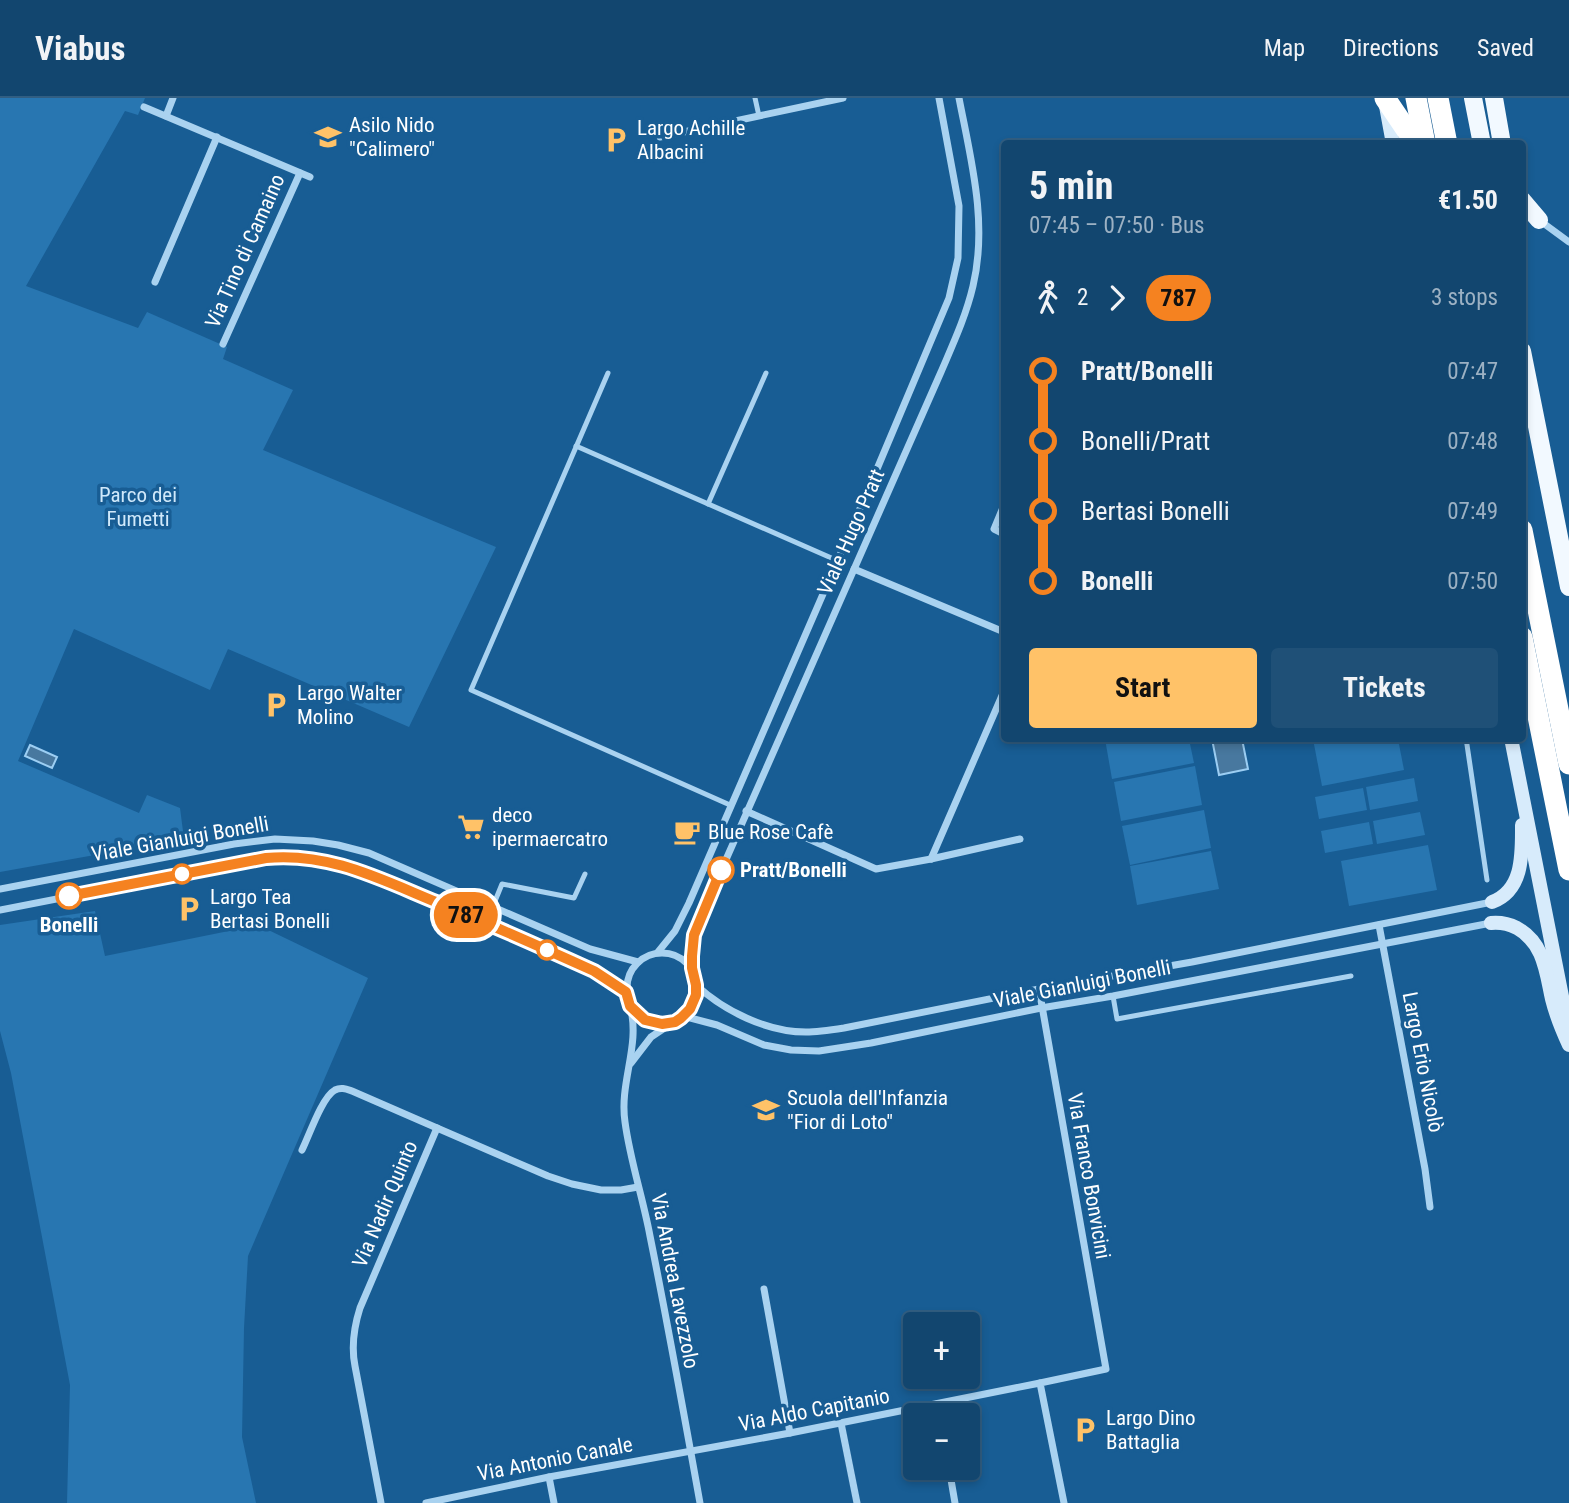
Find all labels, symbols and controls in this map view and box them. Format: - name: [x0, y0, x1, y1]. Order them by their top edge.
- text: Viabus: [35, 29, 125, 68]
- text: Map: [1264, 34, 1305, 62]
- text: Directions: [1343, 34, 1439, 62]
- text: Saved: [1477, 34, 1534, 62]
- place label: Asilo Nido "Calimero": [349, 113, 435, 161]
- place label: Largo Achille Albacini: [637, 116, 745, 164]
- school or university icon: Asilo Nido "Calimero": [313, 122, 343, 152]
- parking icon: Largo Achille Albacini: [601, 125, 631, 155]
- text: 5 min: [1029, 164, 1113, 208]
- street label: Via Tino di Camaino: [200, 170, 290, 332]
- text: €1.50: [1438, 185, 1498, 215]
- text: 07:45 – 07:50 · Bus: [1029, 212, 1205, 239]
- icon: walk: [1029, 279, 1067, 317]
- icon: forward: [1098, 279, 1136, 317]
- text: 2: [1077, 284, 1088, 311]
- text: 787: [1160, 284, 1197, 312]
- text: 3 stops: [1431, 284, 1498, 311]
- text: Pratt/Bonelli: [1081, 356, 1213, 386]
- text: 07:47: [1447, 358, 1498, 385]
- text: Bonelli/Pratt: [1081, 426, 1210, 456]
- text: 07:48: [1447, 428, 1498, 455]
- street label: Viale Hugo Pratt: [813, 465, 889, 599]
- park label: Parco dei Fumetti: [99, 483, 177, 531]
- text: Bertasi Bonelli: [1081, 496, 1230, 526]
- text: 07:49: [1447, 498, 1498, 525]
- text: Bonelli: [1081, 566, 1153, 596]
- text: 07:50: [1447, 568, 1498, 595]
- button: Start: [1029, 648, 1257, 728]
- button: Tickets: [1271, 648, 1498, 728]
- place label: Largo Walter Molino: [297, 681, 402, 729]
- parking icon: Largo Walter Molino: [261, 690, 291, 720]
- place label: deco ipermaercatro: [492, 803, 608, 851]
- street label: Viale Gianluigi Bonelli: [89, 812, 271, 866]
- supermarket icon: deco ipermaercatro: [456, 812, 486, 842]
- cafe icon: Blue Rose Cafè: [672, 817, 702, 847]
- place label: Blue Rose Cafè: [708, 820, 833, 844]
- marker: Pratt/Bonelli: [708, 857, 734, 883]
- place label: Pratt/Bonelli: [740, 858, 847, 882]
- unlabelled marker: [172, 864, 192, 884]
- marker: Bonelli: [56, 883, 82, 909]
- place label: Largo Tea Bertasi Bonelli: [210, 885, 330, 933]
- line badge: 787: [426, 892, 506, 938]
- parking icon: Largo Tea Bertasi Bonelli: [174, 894, 204, 924]
- text: 787: [448, 901, 484, 929]
- place label: Bonelli: [40, 913, 98, 937]
- unlabelled marker: [537, 940, 557, 960]
- street label: Viale Gianluigi Bonelli: [991, 955, 1173, 1013]
- street label: Largo Erio Nicolò: [1398, 990, 1448, 1134]
- place label: Scuola dell'Infanzia "Fior di Loto": [787, 1086, 948, 1134]
- street label: Via Franco Bonvicini: [1063, 1091, 1115, 1261]
- school or university icon: Scuola dell'Infanzia "Fior di Loto": [751, 1095, 781, 1125]
- street label: Via Nadir Quinto: [348, 1137, 422, 1271]
- street label: Via Andrea Lavezzolo: [646, 1191, 704, 1371]
- map controls: [903, 1312, 980, 1480]
- button: +: [903, 1312, 980, 1389]
- street label: Via Aldo Capitanio: [737, 1384, 891, 1436]
- button: −: [903, 1403, 980, 1480]
- place label: Largo Dino Battaglia: [1106, 1406, 1196, 1454]
- parking icon: Largo Dino Battaglia: [1070, 1415, 1100, 1445]
- street label: Via Antonio Canale: [475, 1432, 635, 1486]

